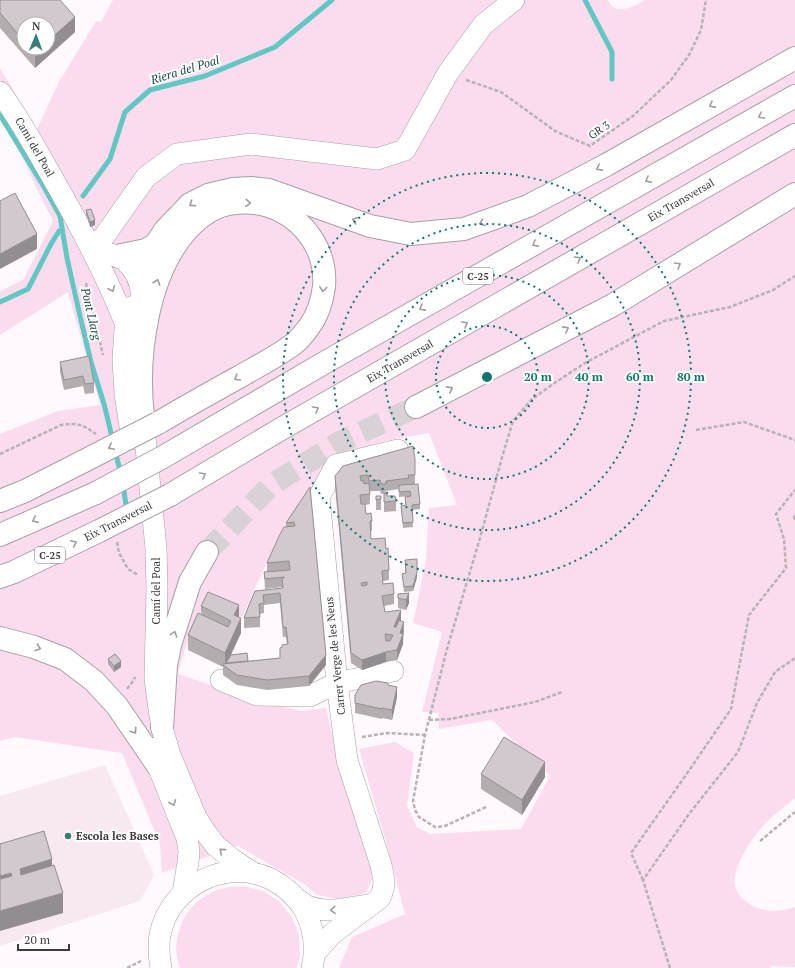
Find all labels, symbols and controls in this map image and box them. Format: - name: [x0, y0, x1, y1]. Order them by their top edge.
- north arrow: [16, 16, 56, 56]
- text: N: [32, 19, 41, 33]
- water label: Riera del Poal: [148, 52, 222, 87]
- one-way arrow: [709, 100, 716, 107]
- one-way arrow: [758, 111, 765, 118]
- street label: Camí del Poal: [12, 115, 58, 179]
- street label: GR 3: [585, 118, 613, 142]
- one-way arrow: [596, 164, 603, 171]
- street label: Eix Transversal: [645, 175, 717, 225]
- one-way arrow: [645, 175, 652, 182]
- one-way arrow: [189, 199, 196, 206]
- one-way arrow: [245, 199, 251, 208]
- one-way arrow: [351, 217, 358, 225]
- one-way arrow: [478, 219, 485, 227]
- one-way arrow: [532, 239, 539, 246]
- one-way arrow: [574, 257, 581, 264]
- one-way arrow: [674, 262, 681, 269]
- road number: C-25: [463, 268, 493, 284]
- one-way arrow: [153, 279, 161, 286]
- water label: Pont Llarg: [78, 285, 105, 343]
- one-way arrow: [107, 286, 115, 293]
- one-way arrow: [319, 286, 328, 292]
- one-way arrow: [419, 303, 426, 310]
- one-way arrow: [461, 321, 468, 328]
- one-way arrow: [561, 326, 569, 334]
- street label: Eix Transversal: [364, 336, 436, 386]
- text: 20 m: [524, 369, 552, 384]
- text: 40 m: [575, 369, 603, 384]
- text: 60 m: [626, 369, 654, 384]
- text: 80 m: [677, 369, 705, 384]
- centre of rings: [480, 370, 494, 384]
- one-way arrow: [234, 373, 241, 381]
- one-way arrow: [446, 386, 454, 394]
- one-way arrow: [312, 407, 319, 414]
- one-way arrow: [108, 442, 115, 450]
- one-way arrow: [199, 472, 206, 480]
- street label: Eix Transversal: [82, 498, 154, 544]
- one-way arrow: [31, 515, 39, 523]
- one-way arrow: [69, 540, 77, 548]
- road number: C-25: [35, 547, 65, 563]
- street label: Camí del Poal: [149, 558, 163, 624]
- street label: Carrer Verge de les Neus: [322, 596, 348, 716]
- one-way arrow: [169, 630, 177, 637]
- one-way arrow: [34, 644, 41, 652]
- one-way arrow: [130, 726, 137, 733]
- one-way arrow: [168, 798, 176, 806]
- place label: Escola les Bases: [76, 829, 159, 843]
- marker: Escola les Bases: [63, 831, 73, 841]
- one-way arrow: [219, 848, 226, 855]
- one-way arrow: [330, 905, 336, 914]
- scale bar: [18, 926, 69, 952]
- text: 20 m: [24, 932, 51, 947]

